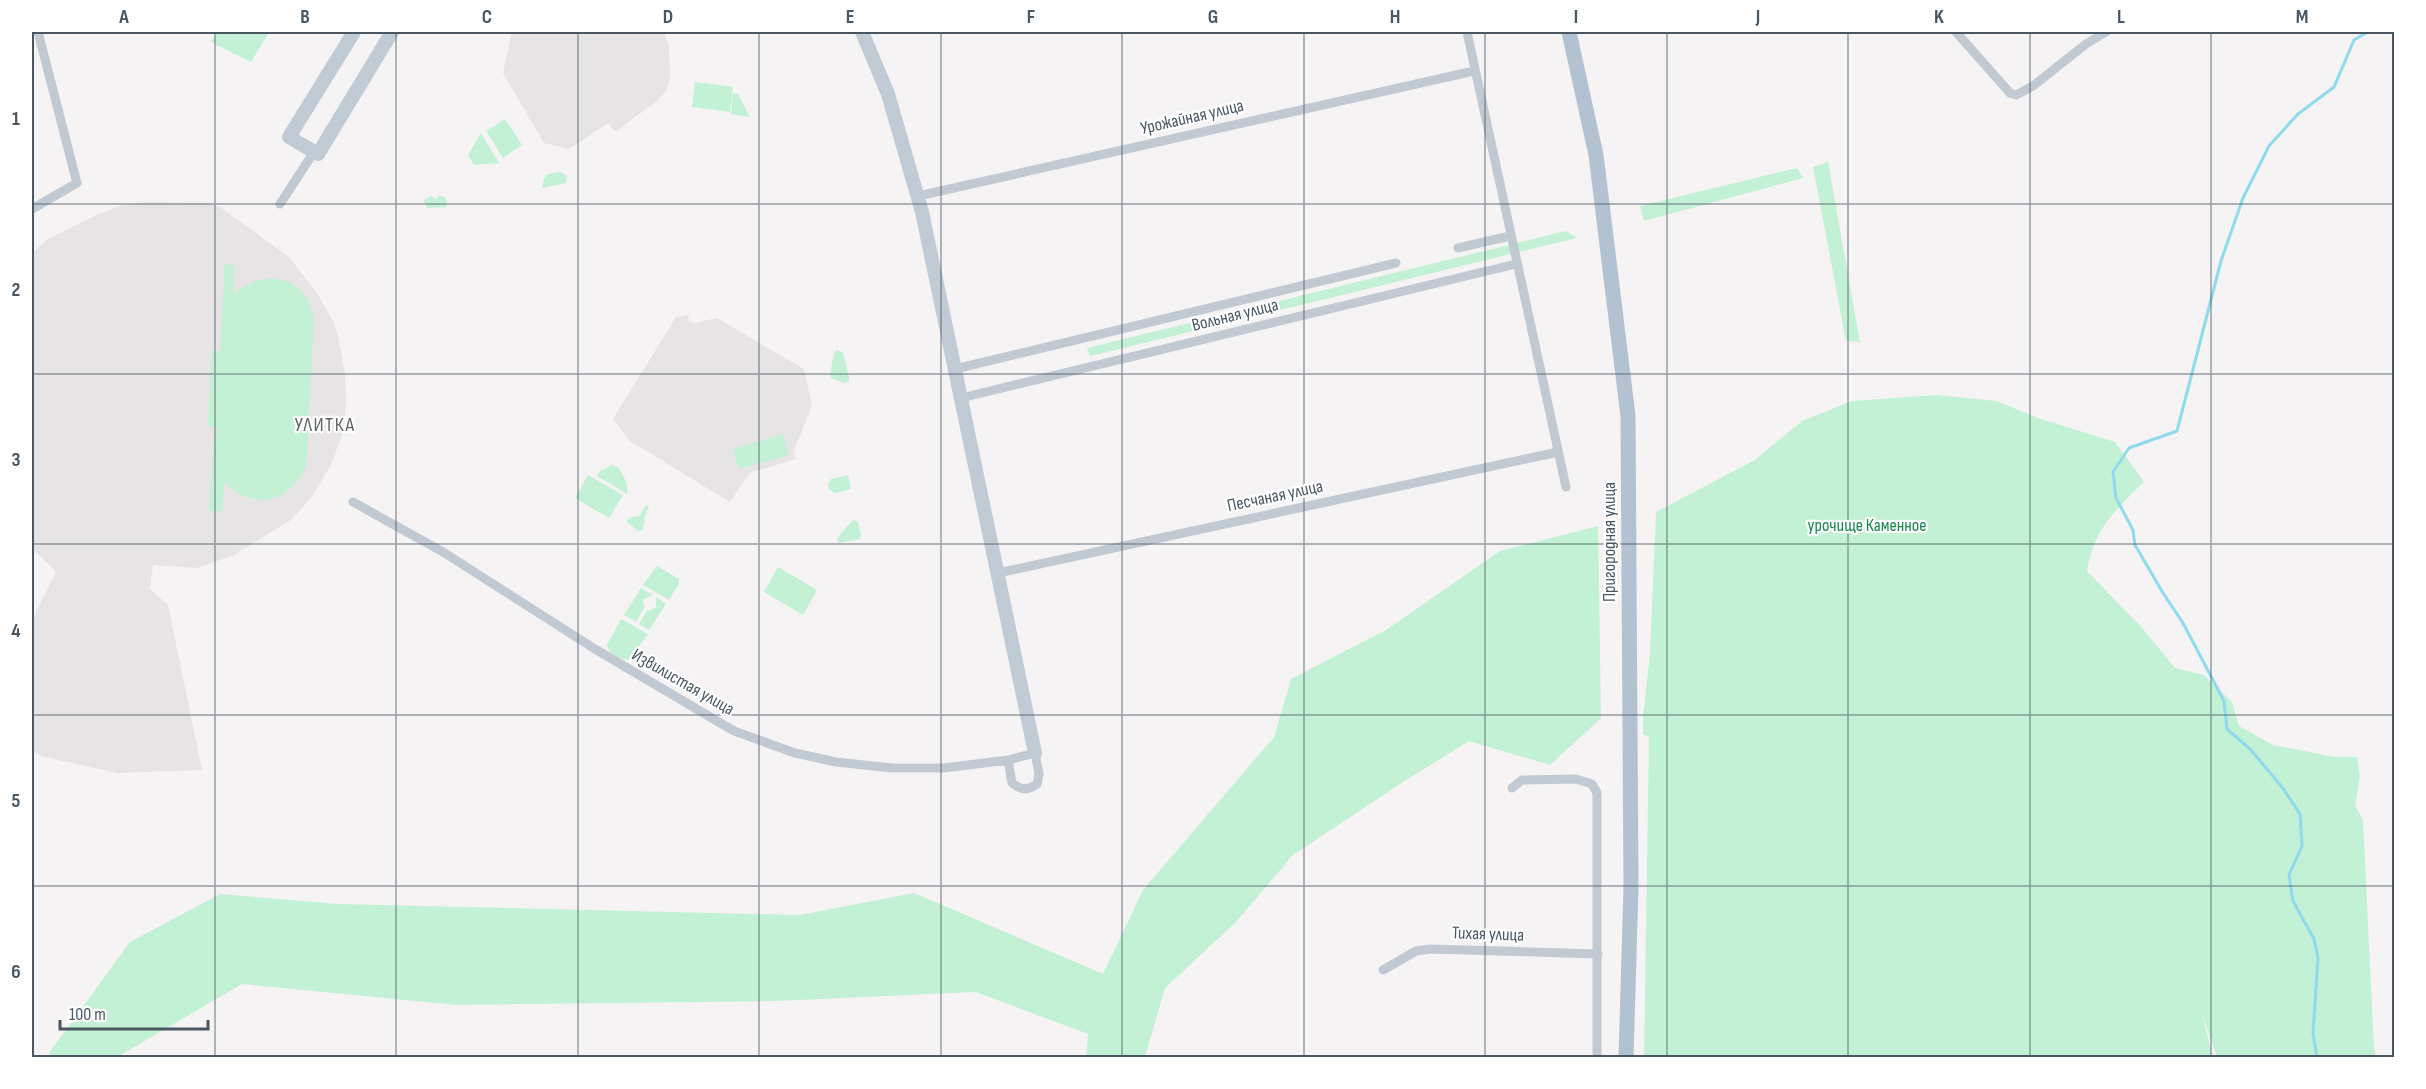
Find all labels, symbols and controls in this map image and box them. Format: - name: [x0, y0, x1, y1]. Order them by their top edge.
- text: A: [118, 5, 129, 29]
- text: B: [300, 5, 310, 29]
- text: C: [482, 5, 492, 29]
- text: D: [663, 5, 673, 29]
- text: E: [846, 5, 854, 29]
- text: F: [1027, 5, 1035, 29]
- text: G: [1208, 5, 1218, 29]
- text: H: [1390, 5, 1400, 29]
- text: I: [1574, 5, 1578, 29]
- text: J: [1755, 5, 1760, 29]
- text: K: [1934, 5, 1944, 29]
- text: L: [2117, 5, 2125, 29]
- text: M: [2296, 5, 2308, 29]
- street label: Урожайная улица: [1138, 95, 1246, 139]
- text: 1: [12, 107, 20, 131]
- text: 2: [12, 278, 20, 302]
- street label: Вольная улица: [1190, 294, 1280, 336]
- district label: УЛИТКА: [295, 413, 355, 437]
- text: 3: [12, 448, 21, 472]
- street label: Песчаная улица: [1225, 476, 1325, 516]
- street label: Пригородная улица: [1599, 482, 1620, 602]
- park label: урочище Каменное: [1808, 515, 1927, 536]
- text: 4: [11, 619, 21, 643]
- street label: Извилистая улица: [628, 644, 738, 720]
- text: 5: [12, 789, 21, 813]
- street label: Тихая улица: [1452, 922, 1524, 946]
- text: 6: [11, 960, 21, 984]
- scale bar: [60, 993, 208, 1031]
- text: 100 m: [69, 1004, 106, 1025]

